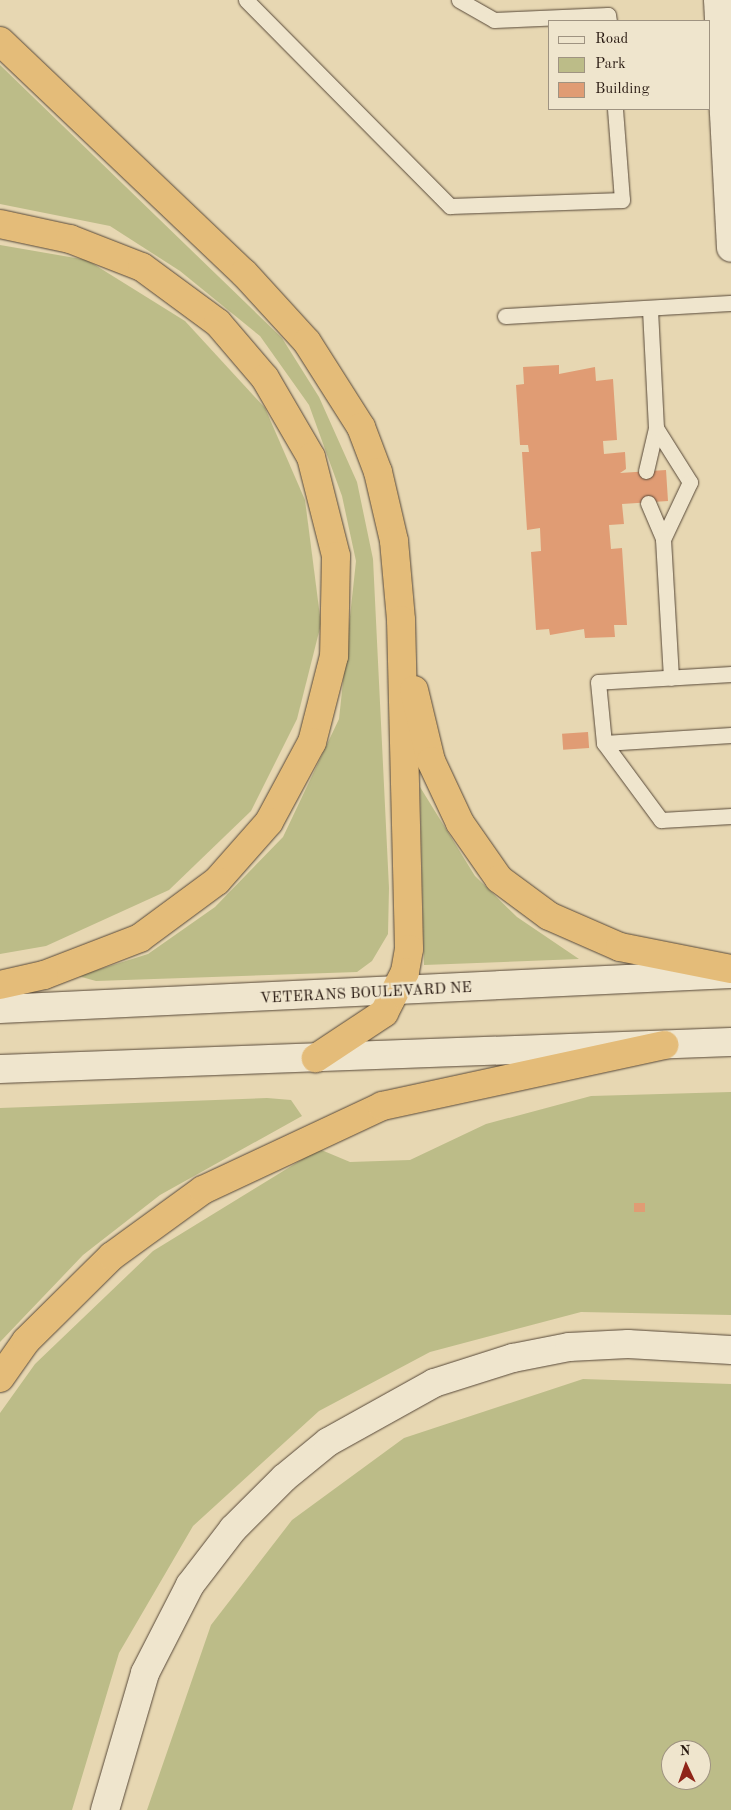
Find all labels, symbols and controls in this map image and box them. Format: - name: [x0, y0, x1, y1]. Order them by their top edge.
- legend: [548, 20, 711, 110]
- text: Road: [595, 32, 628, 47]
- text: Park: [595, 57, 626, 72]
- text: Building: [595, 82, 650, 97]
- street label: VETERANS BOULEVARD NE: [260, 979, 472, 1009]
- north arrow: [661, 1740, 711, 1790]
- text: N: [680, 1744, 691, 1758]

